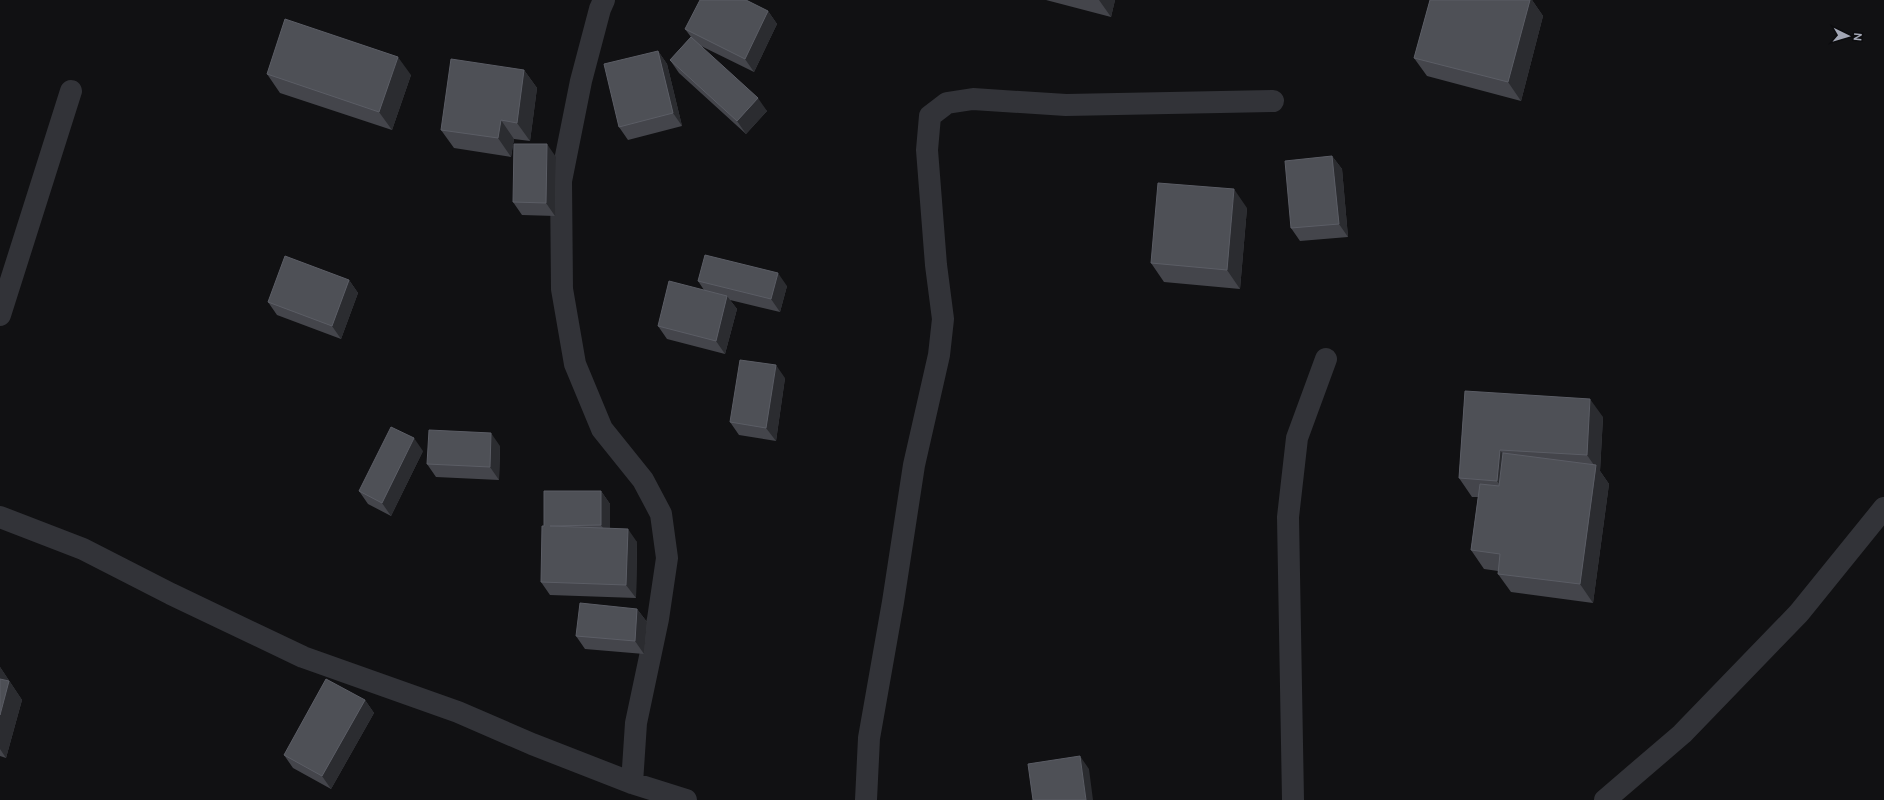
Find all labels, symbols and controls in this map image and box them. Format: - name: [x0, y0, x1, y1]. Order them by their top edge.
- north arrow: [1828, 16, 1868, 56]
- text: N: [1851, 32, 1865, 41]

